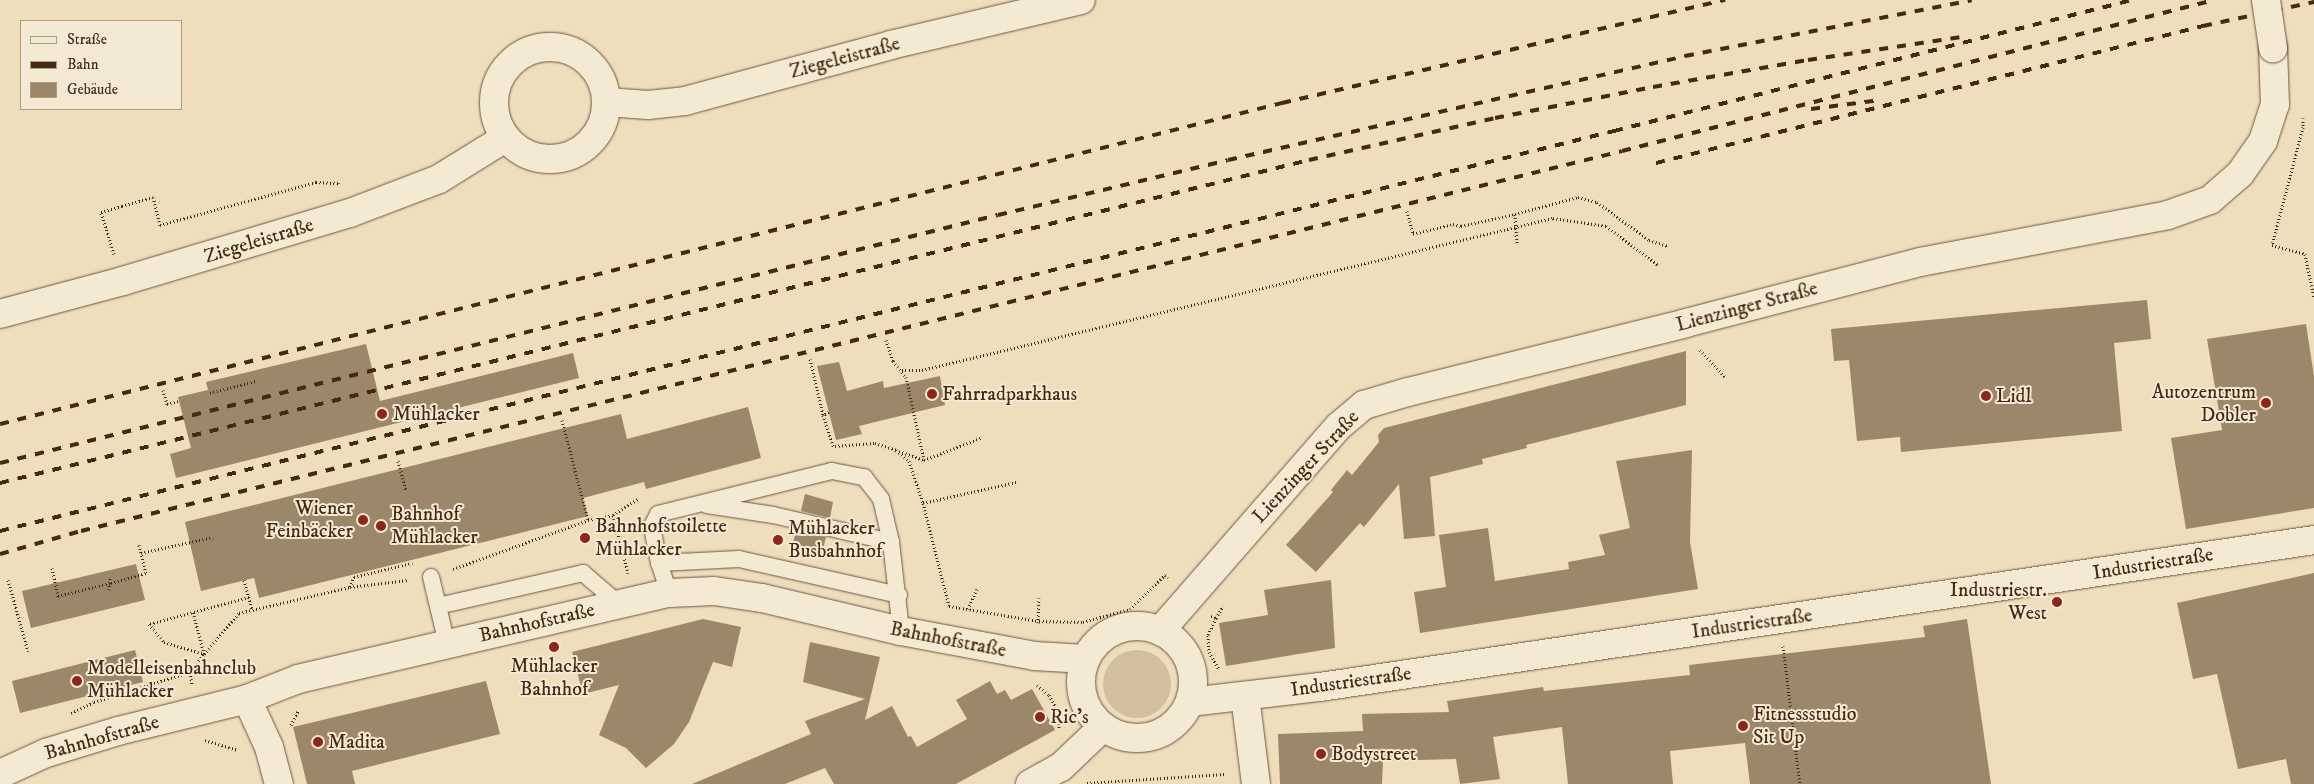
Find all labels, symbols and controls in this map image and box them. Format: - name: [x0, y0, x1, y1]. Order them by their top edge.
- legend: [20, 20, 182, 110]
- text: Straße: [67, 30, 107, 49]
- street label: Ziegeleistraße: [787, 32, 903, 84]
- text: Bahn: [67, 55, 99, 74]
- text: Gebäude: [67, 80, 118, 99]
- street label: Ziegeleistraße: [201, 213, 317, 269]
- street label: Lienzinger Straße: [1674, 277, 1820, 337]
- place label: Autozentrum Dobler: [2152, 380, 2256, 427]
- place label: Fahrradparkhaus: [942, 382, 1077, 406]
- place label: Lidl: [1996, 384, 2032, 408]
- marker: Fahrradparkhaus: [926, 388, 938, 400]
- marker: Lidl: [1980, 390, 1992, 402]
- marker: Autozentrum Dobler: [2260, 397, 2272, 409]
- place label: Mühlacker: [393, 402, 480, 426]
- street label: Lienzinger Straße: [1248, 406, 1364, 528]
- marker: Mühlacker: [375, 407, 389, 421]
- place label: Wiener Feinbäcker: [265, 496, 353, 543]
- place label: Bahnhof Mühlacker: [391, 502, 478, 549]
- marker: Wiener Feinbäcker: [357, 514, 369, 526]
- place label: Bahnhofstoilette Mühlacker: [595, 514, 727, 561]
- place label: Mühlacker Busbahnhof: [788, 516, 882, 563]
- marker: Bahnhof Mühlacker: [375, 520, 387, 532]
- marker: Bahnhofstoilette Mühlacker: [579, 532, 591, 544]
- marker: Mühlacker Busbahnhof: [772, 534, 784, 546]
- street label: Industriestraße: [2091, 543, 2215, 585]
- place label: Industriestr. West: [1950, 578, 2047, 625]
- marker: Industriestr. West: [2051, 596, 2063, 608]
- street label: Bahnhofstraße: [477, 598, 597, 648]
- street label: Industriestraße: [1690, 604, 1814, 644]
- street label: Bahnhofstraße: [888, 617, 1008, 663]
- marker: Mühlacker Bahnhof: [548, 641, 560, 653]
- place label: Mühlacker Bahnhof: [511, 655, 597, 702]
- place label: Modelleisenbahnclub Mühlacker: [87, 657, 256, 704]
- street label: Industriestraße: [1289, 662, 1413, 702]
- marker: Modelleisenbahnclub Mühlacker: [71, 675, 83, 687]
- place label: Fitnessstudio Sit Up: [1753, 702, 1856, 749]
- place label: Ric's: [1050, 705, 1089, 729]
- street label: Bahnhofstraße: [42, 710, 162, 766]
- marker: Ric's: [1034, 711, 1046, 723]
- marker: Fitnessstudio Sit Up: [1737, 720, 1749, 732]
- place label: Madita: [328, 730, 385, 754]
- marker: Madita: [312, 736, 324, 748]
- place label: Bodystreet: [1331, 742, 1416, 766]
- marker: Bodystreet: [1315, 748, 1327, 760]

